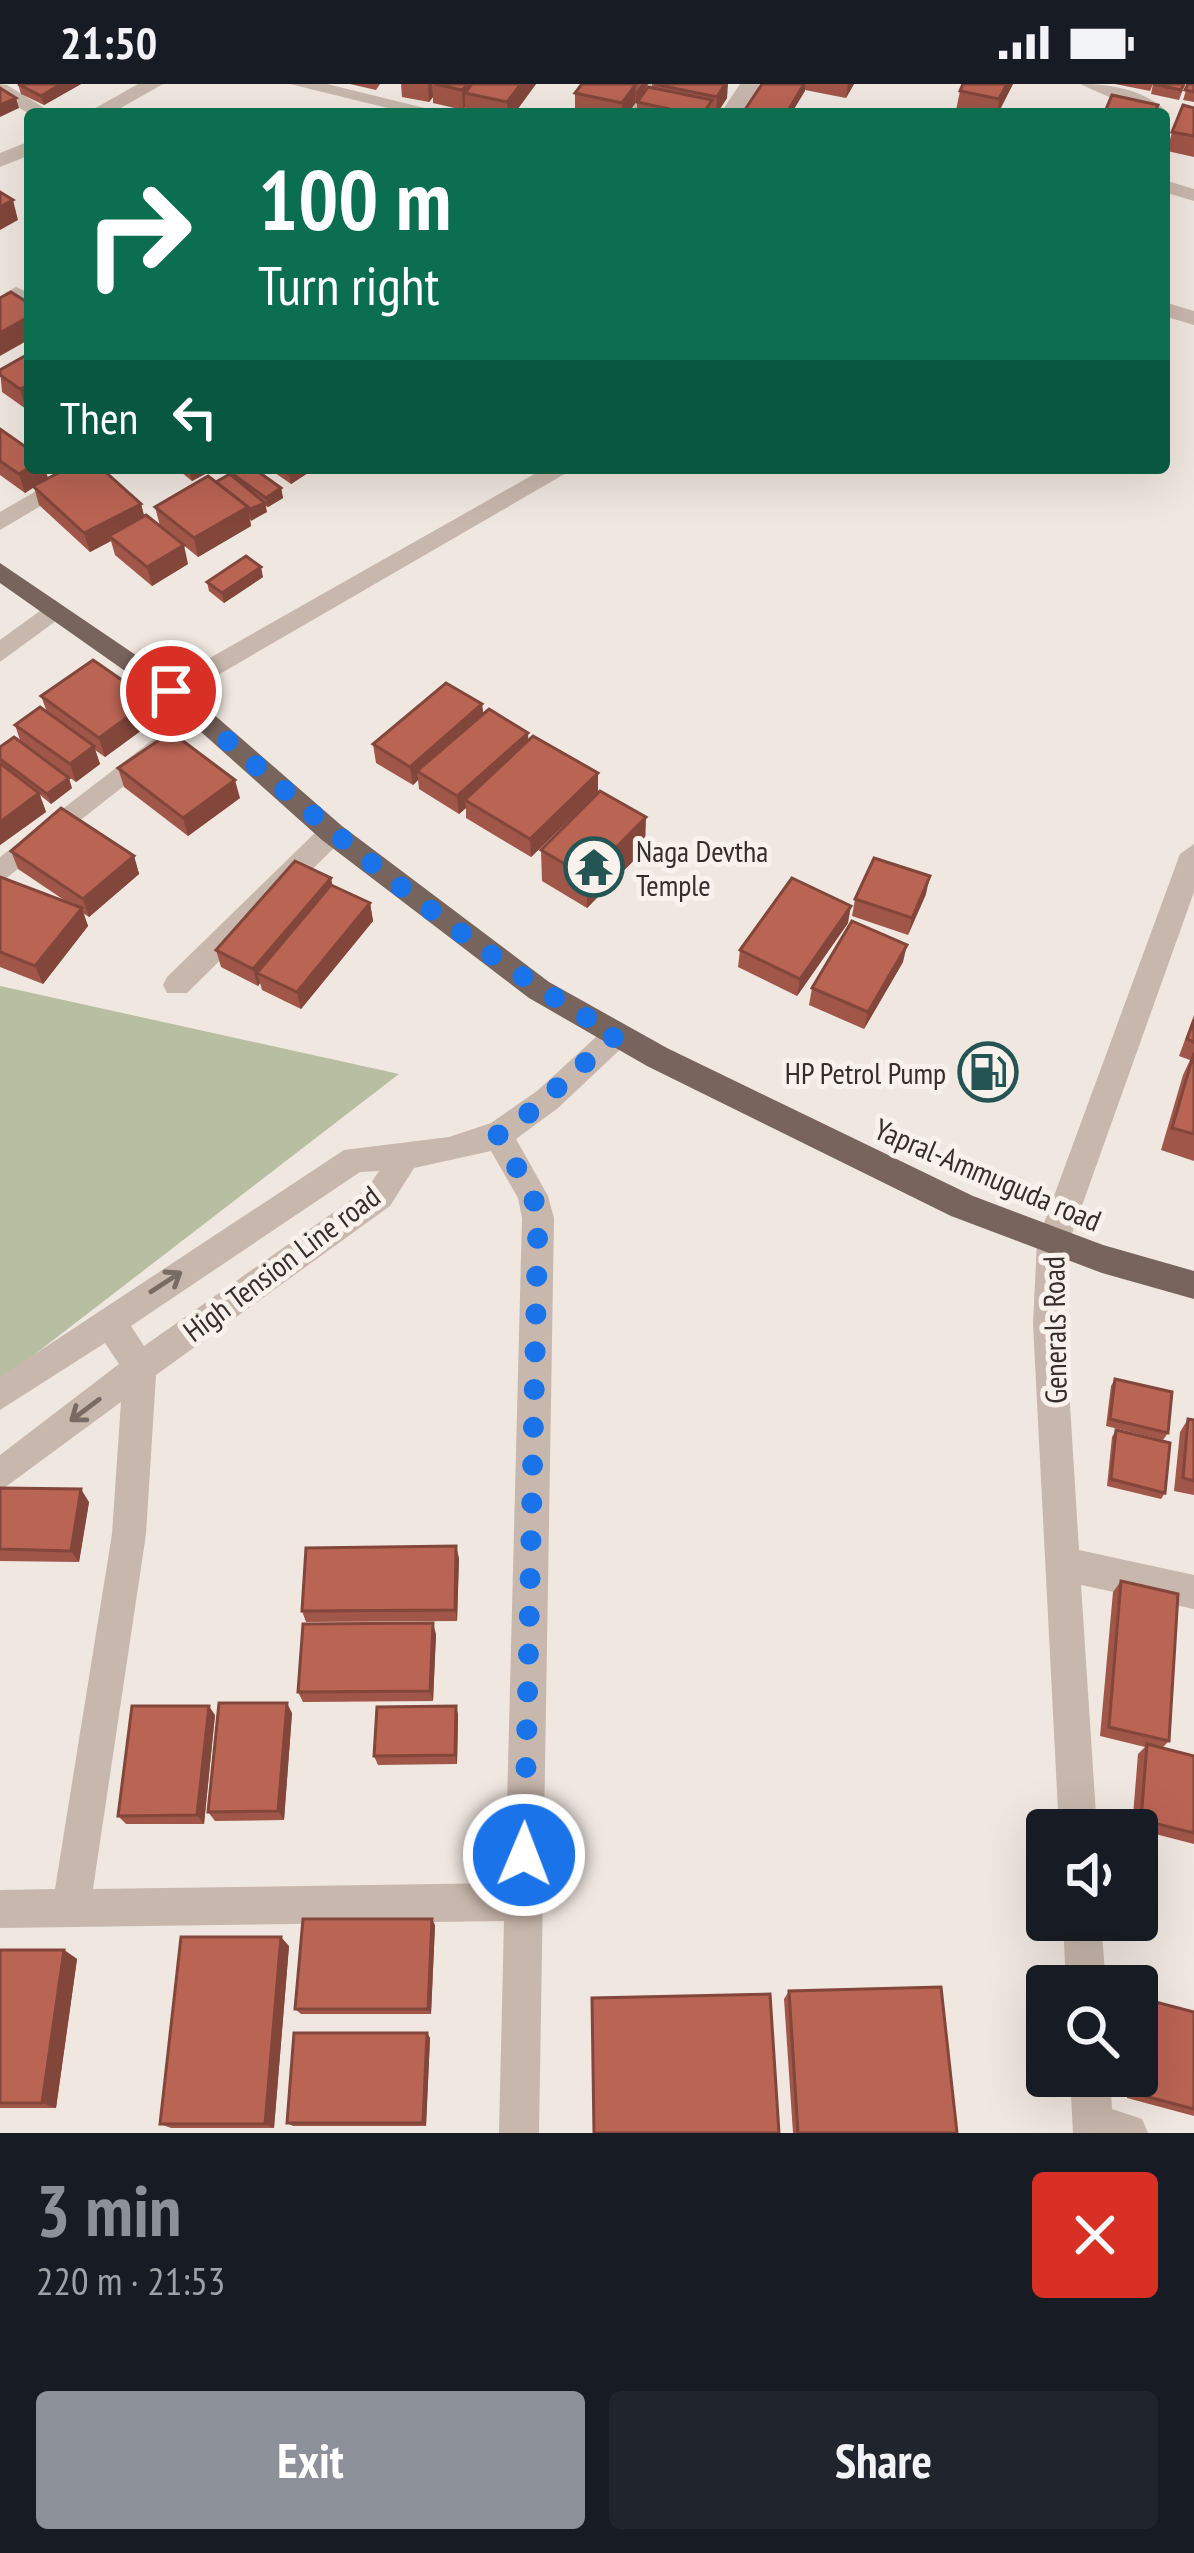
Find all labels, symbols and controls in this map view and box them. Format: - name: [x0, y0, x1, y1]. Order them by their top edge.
- text: 21:50: [60, 13, 157, 71]
- text: 100 m: [258, 144, 451, 253]
- icon: right: [60, 156, 216, 312]
- text: Turn right: [258, 250, 439, 320]
- icon: left: [162, 384, 228, 450]
- text: Then: [60, 388, 138, 446]
- pin: [120, 640, 222, 742]
- icon: arrive: [138, 658, 204, 724]
- place label: Naga Devtha Temple: [636, 831, 768, 904]
- temple icon: Naga Devtha Temple: [563, 836, 625, 898]
- fuel station icon: HP Petrol Pump: [957, 1041, 1019, 1103]
- place label: HP Petrol Pump: [785, 1053, 946, 1092]
- street label: Yapral-Ammuguda road: [869, 1109, 1107, 1239]
- street label: High Tension Line road: [175, 1176, 387, 1350]
- street label: Generals Road: [1033, 1256, 1075, 1404]
- one-way arrow: [149, 1269, 183, 1294]
- one-way arrow: [69, 1397, 102, 1422]
- position arrow: [461, 1792, 587, 1918]
- map controls: [1026, 1809, 1158, 2097]
- button: sound: [1026, 1809, 1158, 1941]
- button: search: [1026, 1965, 1158, 2097]
- text: 3 min: [36, 2163, 181, 2256]
- button: close: [1032, 2172, 1158, 2298]
- text: 220 m · 21:53: [36, 2255, 225, 2306]
- button: Exit: [36, 2391, 585, 2529]
- button: Share: [609, 2391, 1158, 2529]

